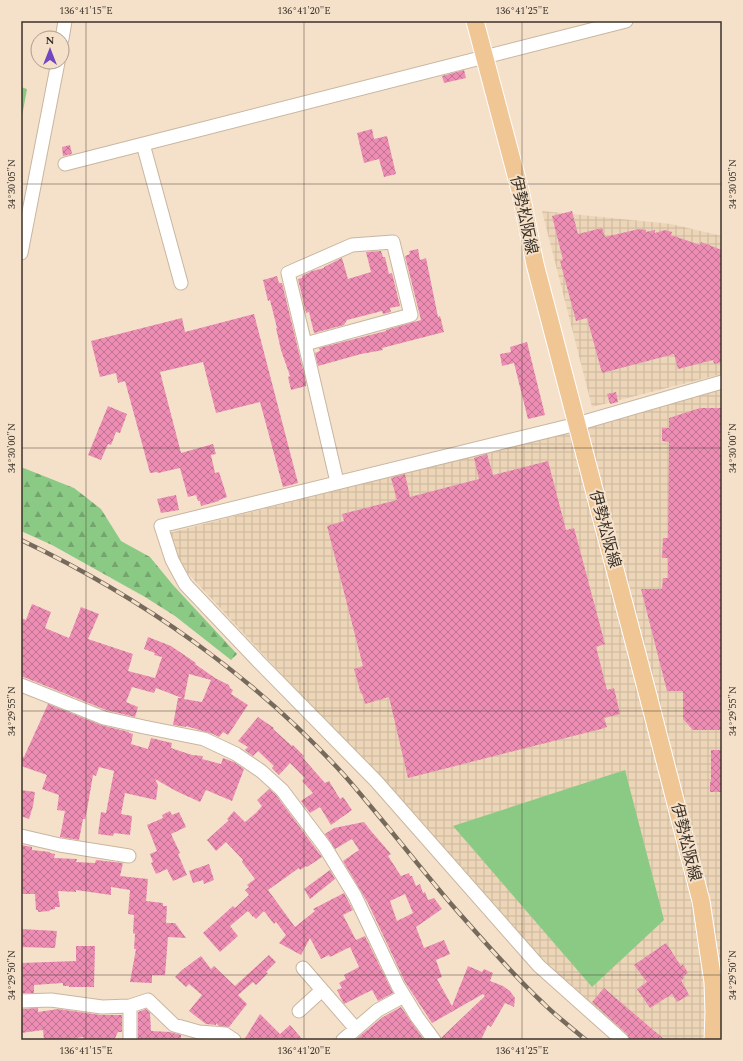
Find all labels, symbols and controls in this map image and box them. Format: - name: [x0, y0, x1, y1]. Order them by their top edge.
- text: 136°41'15"E: [59, 3, 113, 19]
- text: 136°41'20"E: [277, 3, 331, 19]
- text: 136°41'25"E: [495, 3, 549, 19]
- north arrow: [30, 30, 70, 70]
- text: N: [46, 32, 55, 49]
- text: 34°30'05"N: [4, 159, 20, 209]
- text: 34°30'05"N: [725, 159, 741, 209]
- street label: 伊勢松阪線: [504, 173, 544, 257]
- text: 34°30'00"N: [4, 423, 20, 473]
- text: 34°30'00"N: [725, 423, 741, 473]
- street label: 伊勢松阪線: [583, 487, 627, 571]
- text: 34°29'55"N: [4, 686, 20, 736]
- text: 34°29'55"N: [725, 686, 741, 736]
- street label: 伊勢松阪線: [665, 800, 707, 884]
- text: 34°29'50"N: [4, 950, 20, 1000]
- text: 34°29'50"N: [725, 950, 741, 1000]
- text: 136°41'15"E: [59, 1043, 113, 1059]
- text: 136°41'20"E: [277, 1043, 331, 1059]
- text: 136°41'25"E: [495, 1043, 549, 1059]

